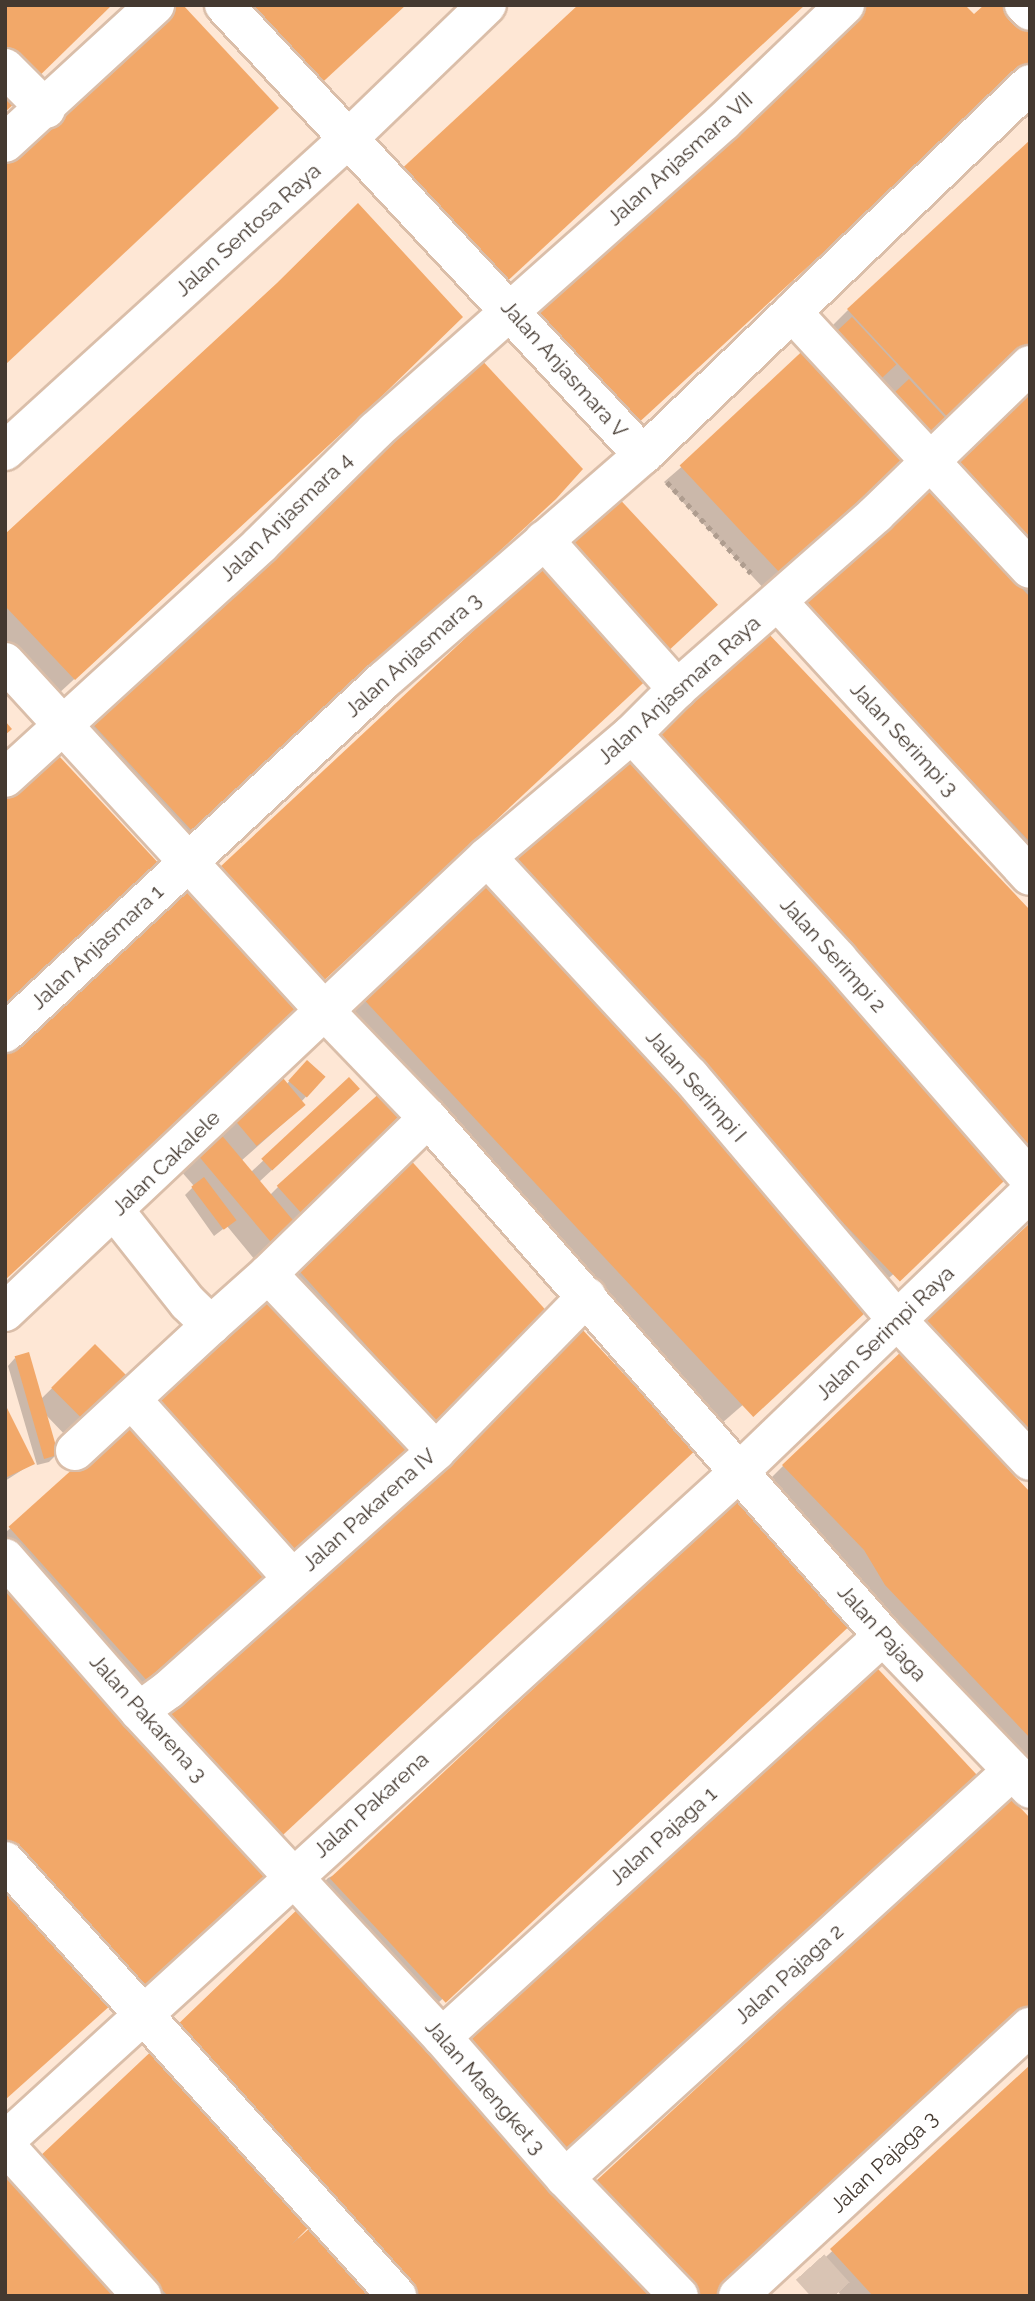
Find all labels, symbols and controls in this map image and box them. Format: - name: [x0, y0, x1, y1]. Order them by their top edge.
- street label: Jalan Anjasmara VII: [602, 87, 758, 231]
- street label: Jalan Sentosa Raya: [170, 158, 326, 302]
- street label: Jalan Anjasmara V: [495, 294, 633, 444]
- street label: Jalan Anjasmara 4: [214, 447, 358, 587]
- street label: Jalan Anjasmara 3: [340, 587, 486, 723]
- street label: Jalan Anjasmara Raya: [592, 610, 766, 770]
- street label: Jalan Serimpi 3: [845, 677, 963, 801]
- street label: Jalan Anjasmara 1: [25, 879, 169, 1015]
- street label: Jalan Serimpi 2: [775, 892, 891, 1018]
- street label: Jalan Serimpi I: [640, 1025, 752, 1147]
- street label: Jalan Cakalele: [107, 1105, 225, 1221]
- street label: Jalan Serimpi Raya: [811, 1261, 959, 1405]
- street label: Jalan Pakarena IV: [297, 1443, 441, 1577]
- street label: Jalan Pajaga: [832, 1580, 932, 1686]
- street label: Jalan Pakarena 3: [84, 1649, 212, 1787]
- street label: Jalan Pakarena: [308, 1747, 434, 1863]
- street label: Jalan Pajaga 1: [604, 1781, 722, 1891]
- street label: Jalan Pajaga 2: [730, 1919, 848, 2029]
- street label: Jalan Maengket 3: [420, 2015, 550, 2159]
- street label: Jalan Pajaga 3: [825, 2106, 943, 2218]

